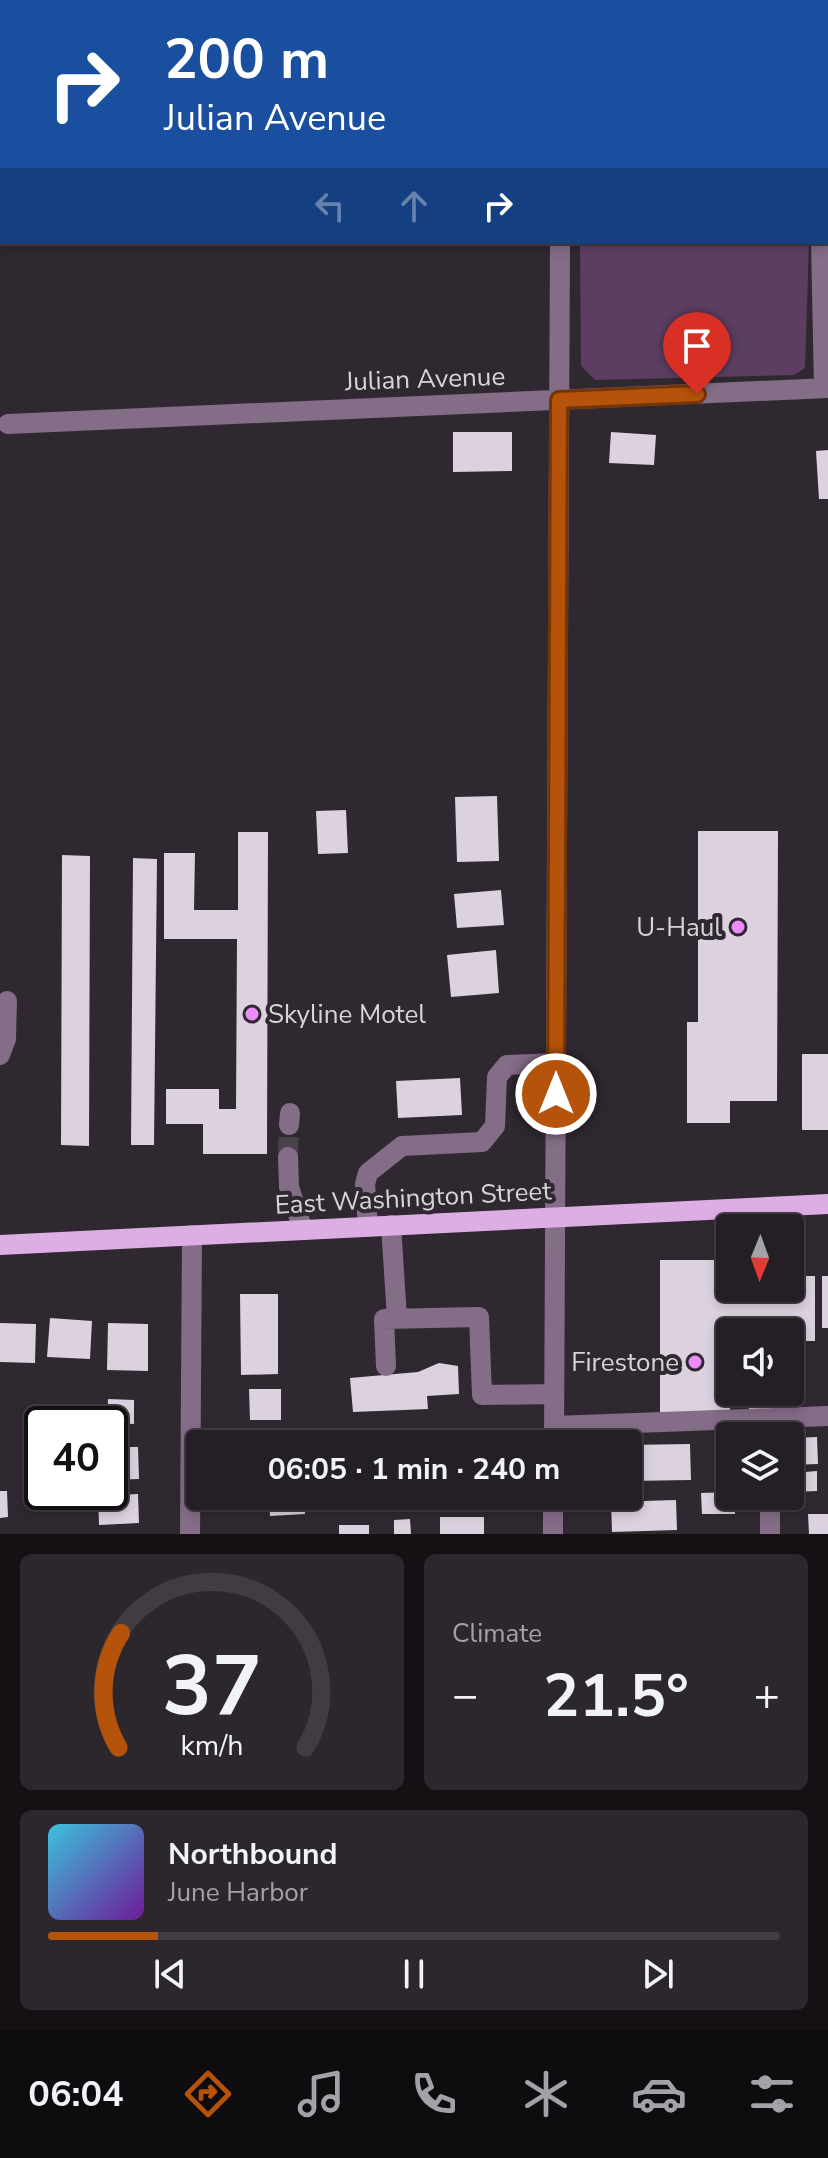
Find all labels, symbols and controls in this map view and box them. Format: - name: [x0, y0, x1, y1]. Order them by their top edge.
- text: 200 m: [164, 21, 329, 98]
- icon: right: [32, 32, 136, 136]
- text: Julian Avenue: [164, 94, 386, 143]
- icon: left: [308, 184, 352, 228]
- icon: ahead: [392, 184, 436, 228]
- icon: right: [476, 184, 520, 228]
- pin: [663, 312, 731, 394]
- icon: arrive: [675, 324, 719, 368]
- street label: Julian Avenue: [343, 359, 506, 399]
- place label: U-Haul: [636, 910, 722, 945]
- marker: U-Haul: [729, 918, 747, 936]
- place label: Skyline Motel: [268, 997, 426, 1032]
- marker: Skyline Motel: [243, 1005, 261, 1023]
- position arrow: [514, 1052, 598, 1136]
- street label: East Washington Street: [274, 1173, 553, 1223]
- north arrow: [716, 1214, 804, 1302]
- map controls: [716, 1214, 804, 1510]
- button: sound: [716, 1318, 804, 1406]
- place label: Firestone: [571, 1345, 679, 1380]
- marker: Firestone: [686, 1353, 704, 1371]
- speed limit sign: 40: [24, 1406, 128, 1510]
- button: layers: [716, 1422, 804, 1510]
- text: 06:05 · 1 min · 240 m: [268, 1449, 560, 1490]
- text: Climate: [452, 1616, 542, 1651]
- text: 37: [162, 1630, 262, 1743]
- text: 21.5°: [543, 1655, 689, 1737]
- text: −: [452, 1666, 478, 1726]
- text: +: [754, 1666, 780, 1726]
- text: km/h: [181, 1726, 243, 1765]
- text: Northbound: [168, 1834, 338, 1875]
- text: June Harbor: [168, 1875, 308, 1910]
- icon: previous: [148, 1952, 192, 1996]
- icon: pause: [392, 1952, 436, 1996]
- icon: next: [636, 1952, 680, 1996]
- icon: directions: [180, 2066, 236, 2122]
- icon: music: [293, 2066, 349, 2122]
- icon: phone: [406, 2066, 462, 2122]
- icon: climate: [518, 2066, 574, 2122]
- icon: car: [631, 2066, 687, 2122]
- icon: filters: [744, 2066, 800, 2122]
- text: 06:04: [28, 2070, 124, 2119]

